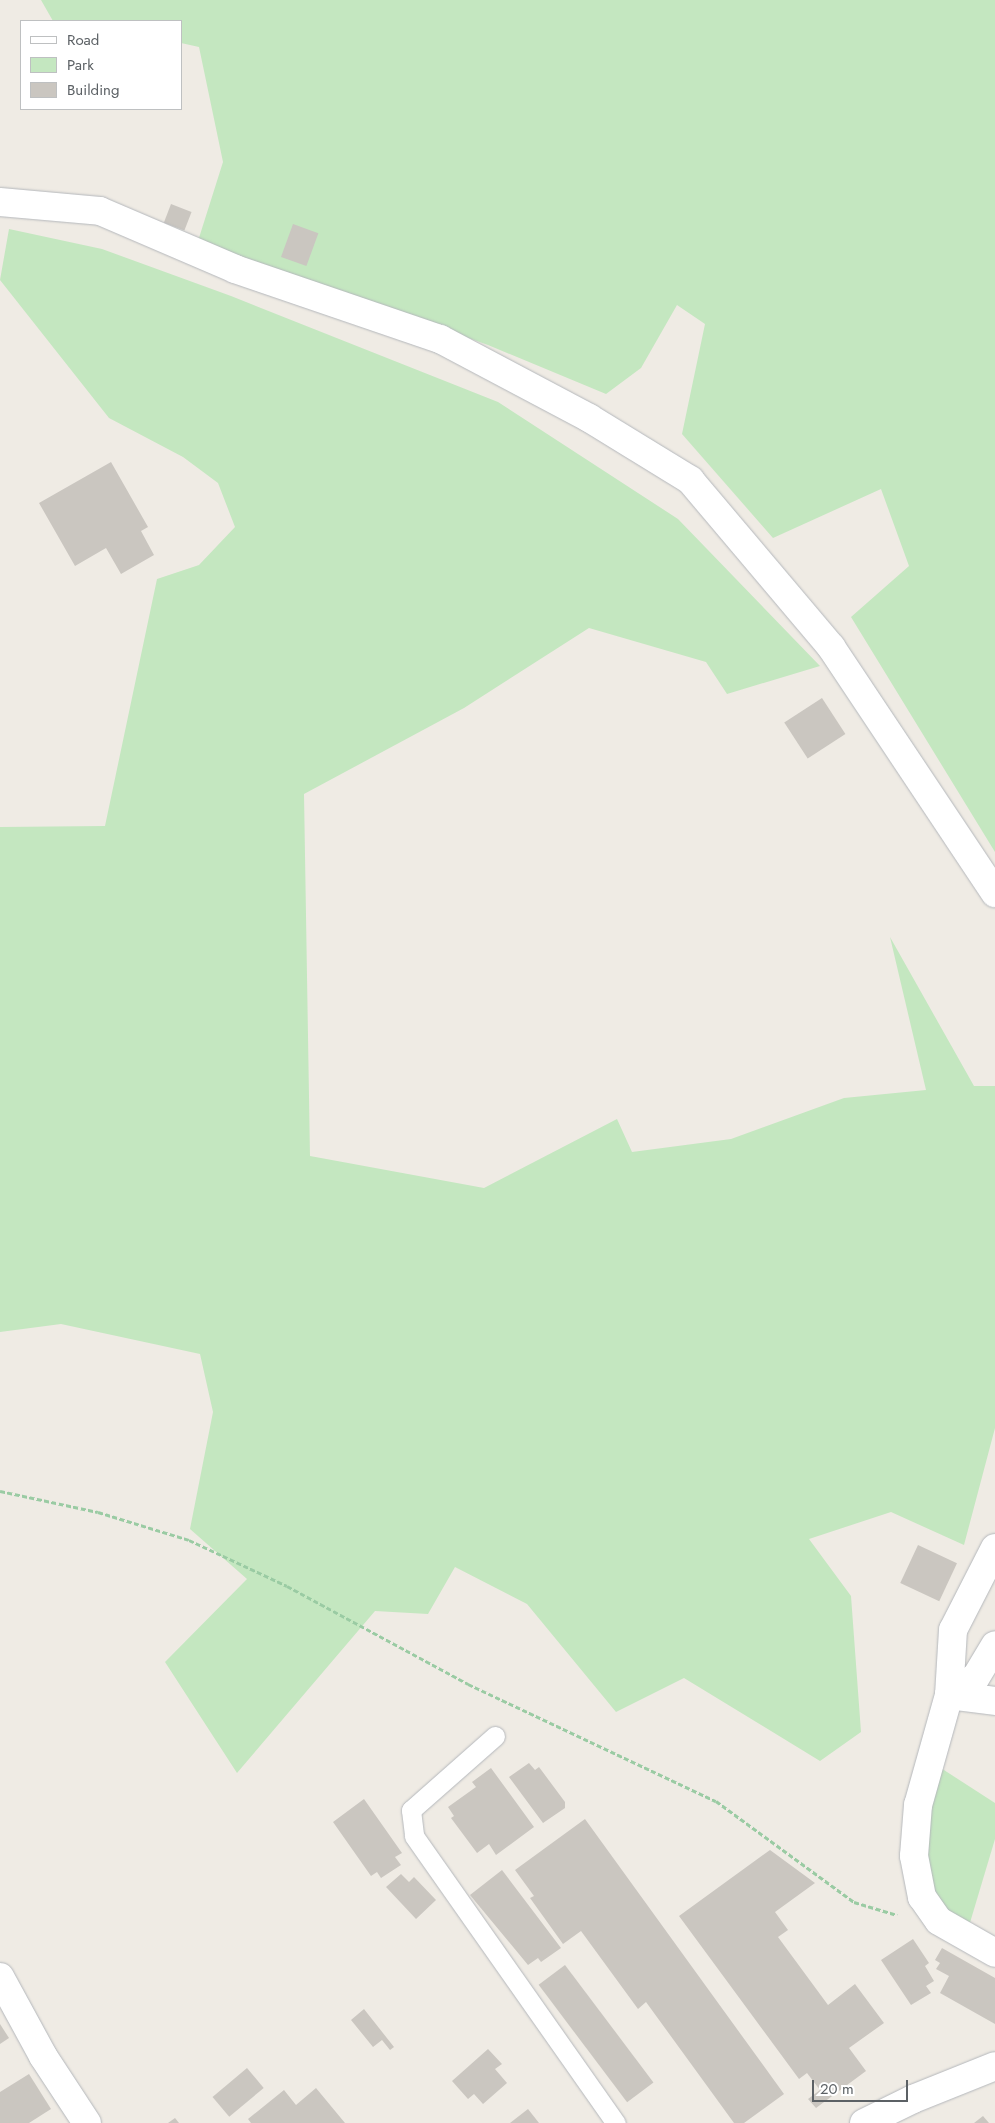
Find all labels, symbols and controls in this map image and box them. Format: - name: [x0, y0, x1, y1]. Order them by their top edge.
- legend: [20, 20, 182, 110]
- text: Road: [67, 29, 99, 51]
- text: Park: [67, 54, 94, 76]
- text: Building: [67, 79, 119, 101]
- scale bar: [815, 2070, 911, 2102]
- text: 20 m: [820, 2078, 854, 2100]

